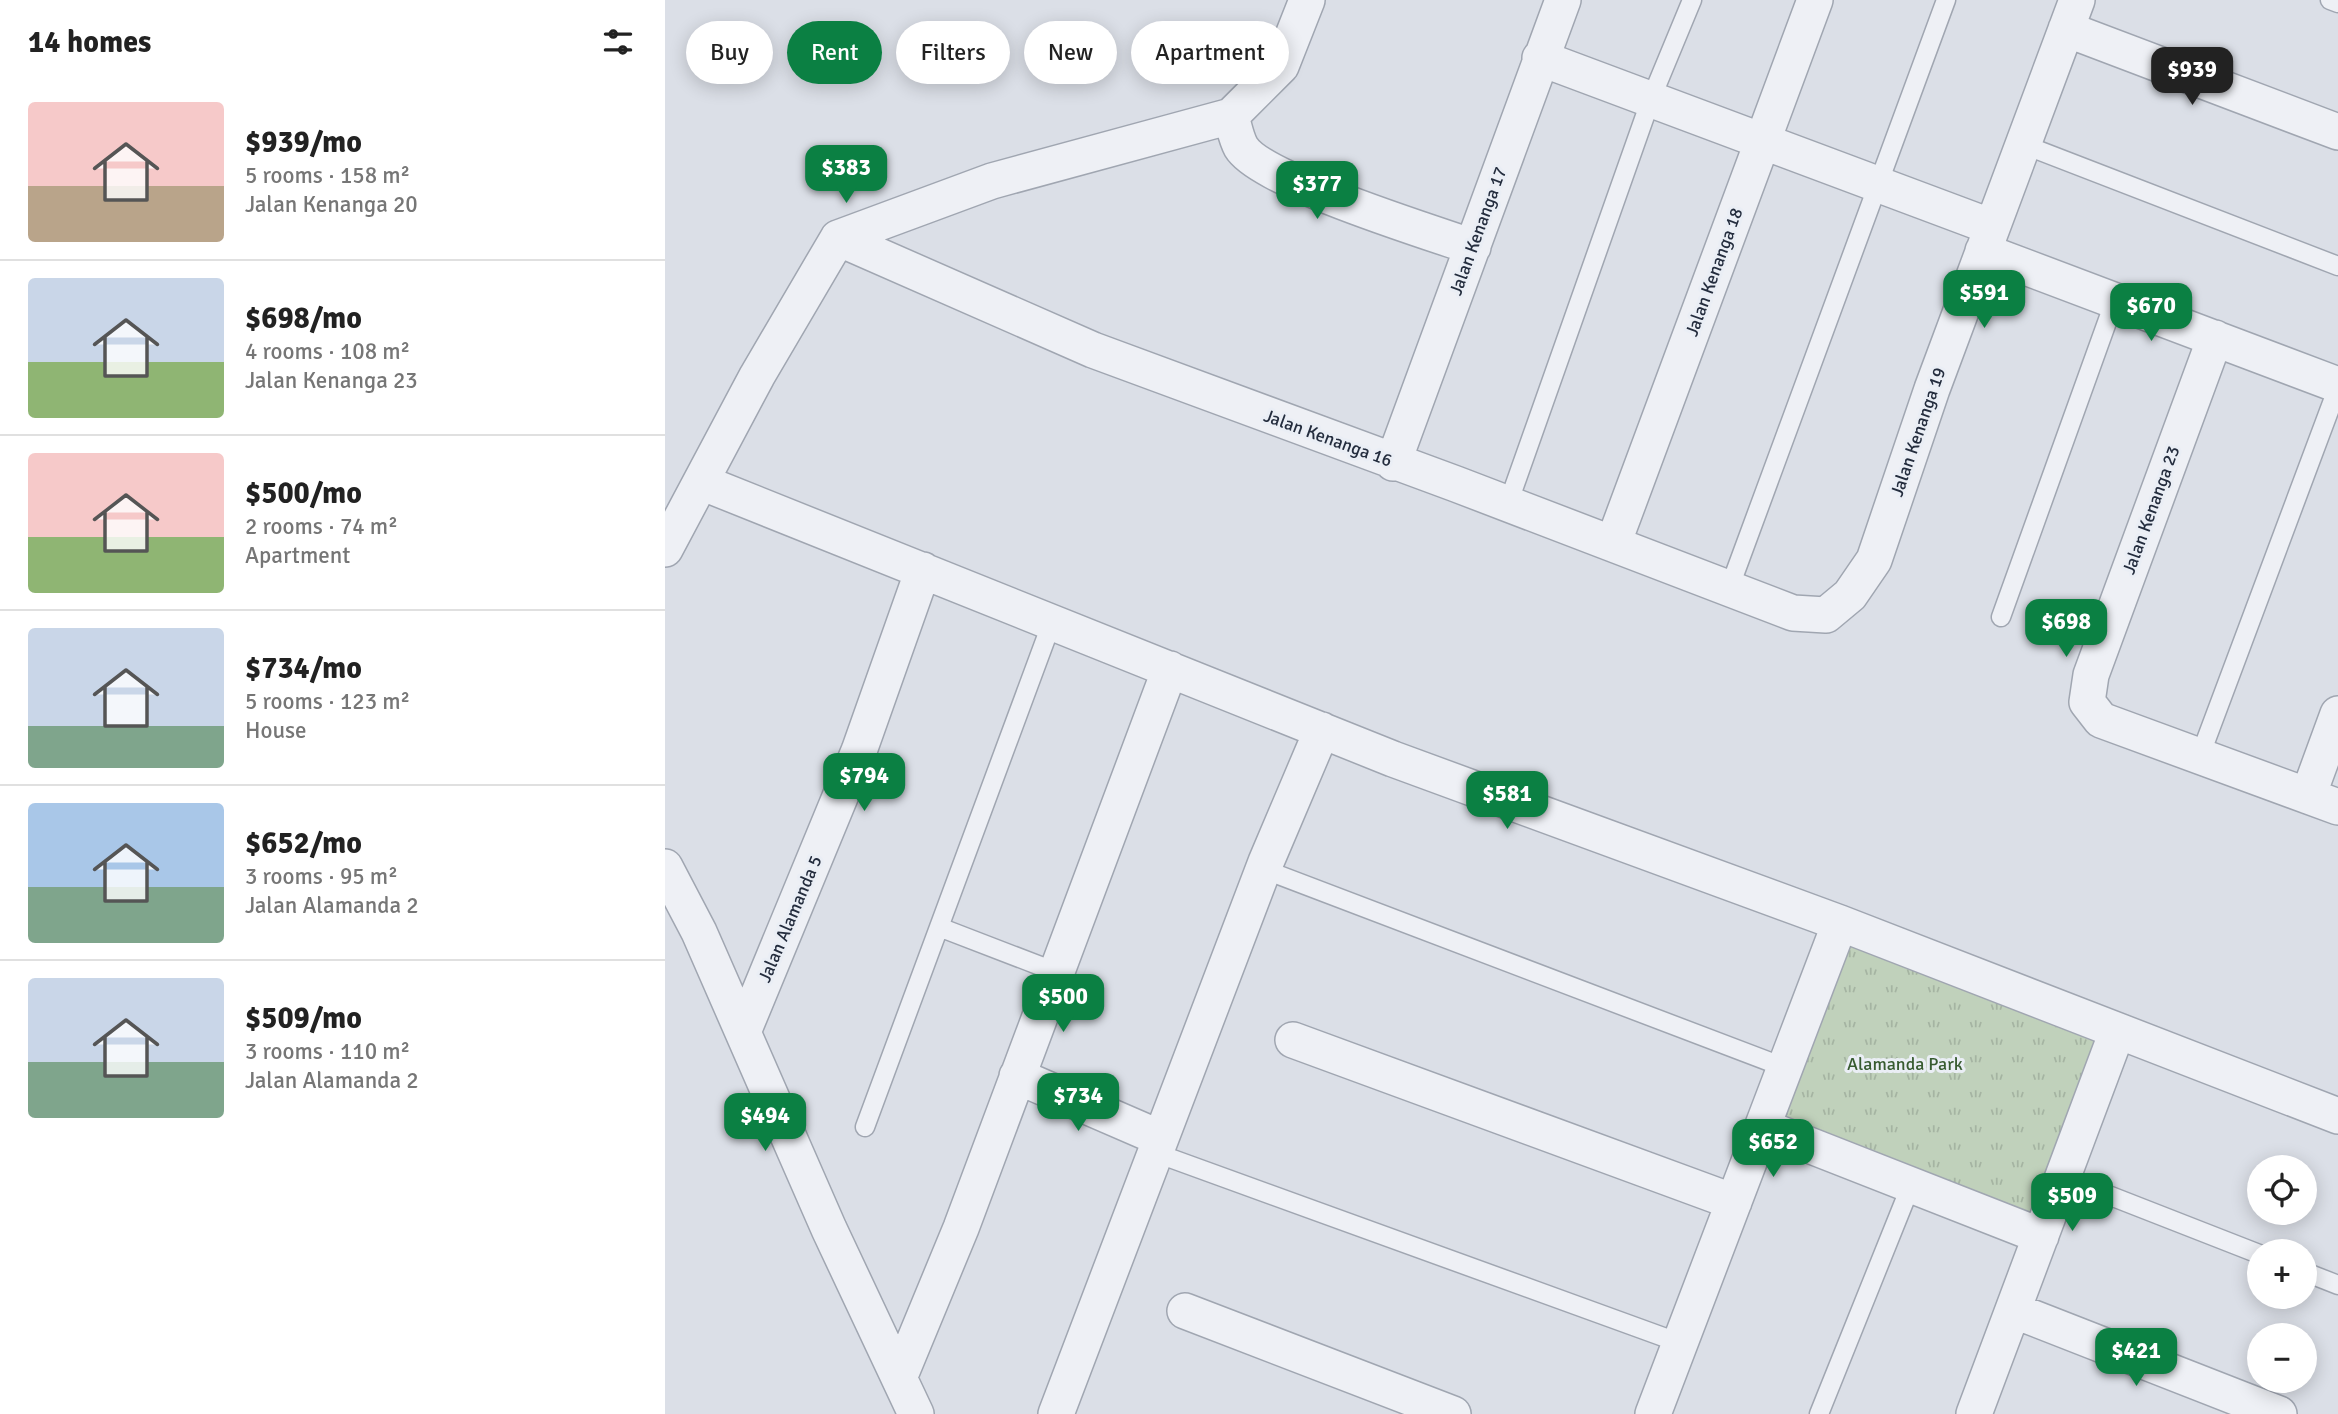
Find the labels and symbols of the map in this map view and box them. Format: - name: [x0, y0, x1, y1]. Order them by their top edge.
- pin: $939: [2151, 48, 2233, 107]
- pin: $383: [805, 146, 887, 205]
- pin: $377: [1276, 162, 1358, 221]
- street label: Jalan Kenanga 17: [1445, 164, 1511, 298]
- street label: Jalan Kenanga 18: [1681, 205, 1747, 339]
- pin: $591: [1943, 270, 2025, 330]
- pin: $670: [2110, 284, 2192, 343]
- street label: Jalan Kenanga 19: [1886, 365, 1950, 499]
- street label: Jalan Kenanga 16: [1261, 405, 1395, 471]
- street label: Jalan Kenanga 23: [2118, 443, 2184, 577]
- pin: $698: [2025, 600, 2107, 659]
- pin: $794: [823, 754, 905, 813]
- pin: $581: [1466, 772, 1548, 831]
- street label: Jalan Alamanda 5: [753, 852, 827, 986]
- pin: $500: [1022, 974, 1104, 1034]
- park label: Alamanda Park: [1847, 1053, 1963, 1075]
- pin: $734: [1037, 1074, 1119, 1133]
- pin: $494: [724, 1094, 806, 1153]
- pin: $652: [1732, 1120, 1814, 1179]
- pin: $509: [2031, 1174, 2113, 1233]
- pin: $421: [2095, 1328, 2177, 1388]

